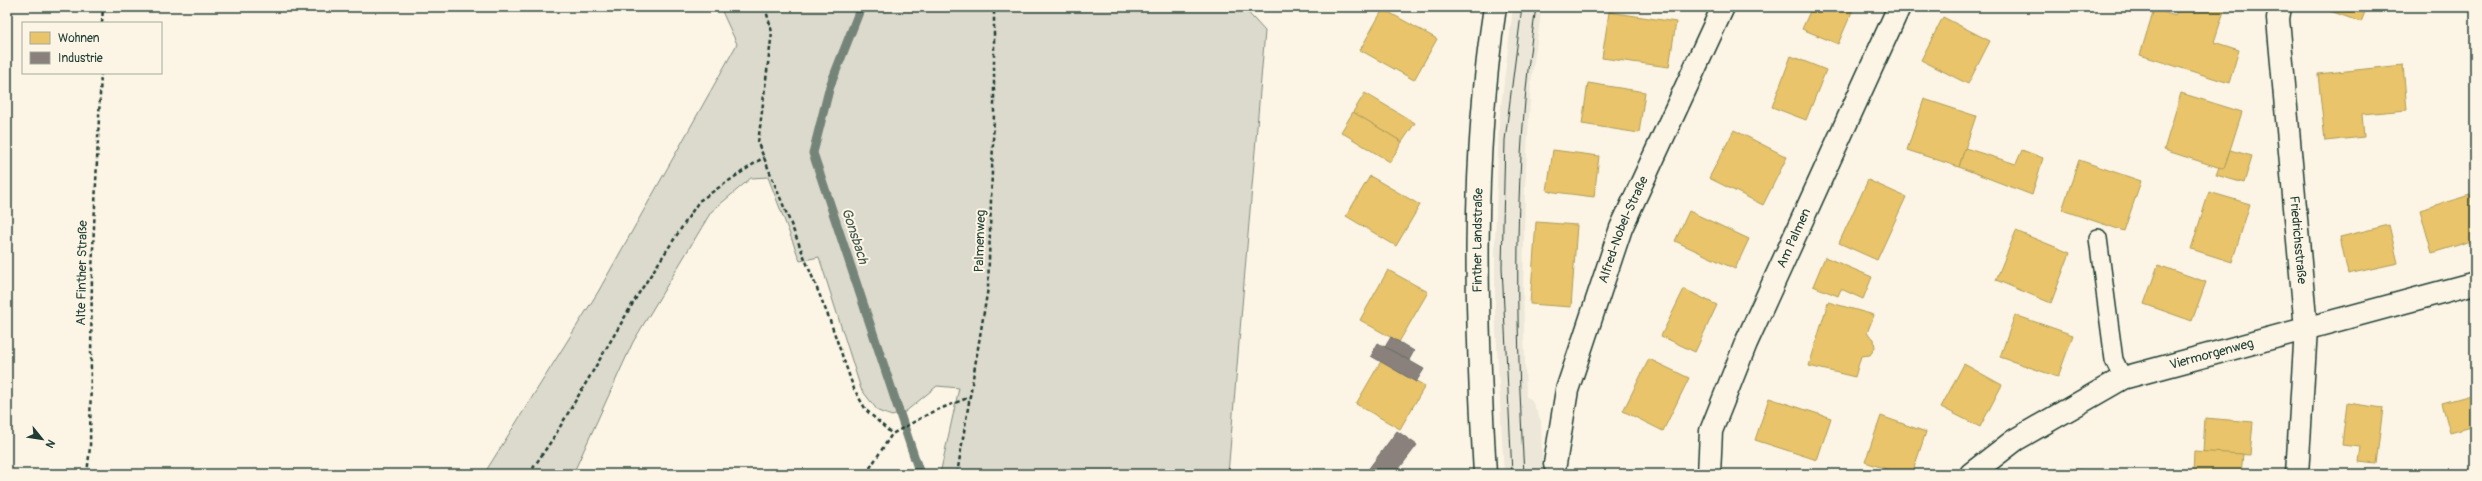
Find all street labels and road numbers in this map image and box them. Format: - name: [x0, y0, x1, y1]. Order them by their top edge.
- street label: Alfred-Nobel-Straße: [1595, 173, 1652, 285]
- street label: Finther Landstraße: [1470, 187, 1487, 293]
- street label: Friedrichsstraße: [2286, 195, 2310, 285]
- street label: Am Palmen: [1773, 206, 1814, 270]
- street label: Palmenweg: [971, 209, 989, 273]
- street label: Alte Finther Straße: [73, 220, 91, 326]
- street label: Viermorgenweg: [2168, 335, 2256, 373]

